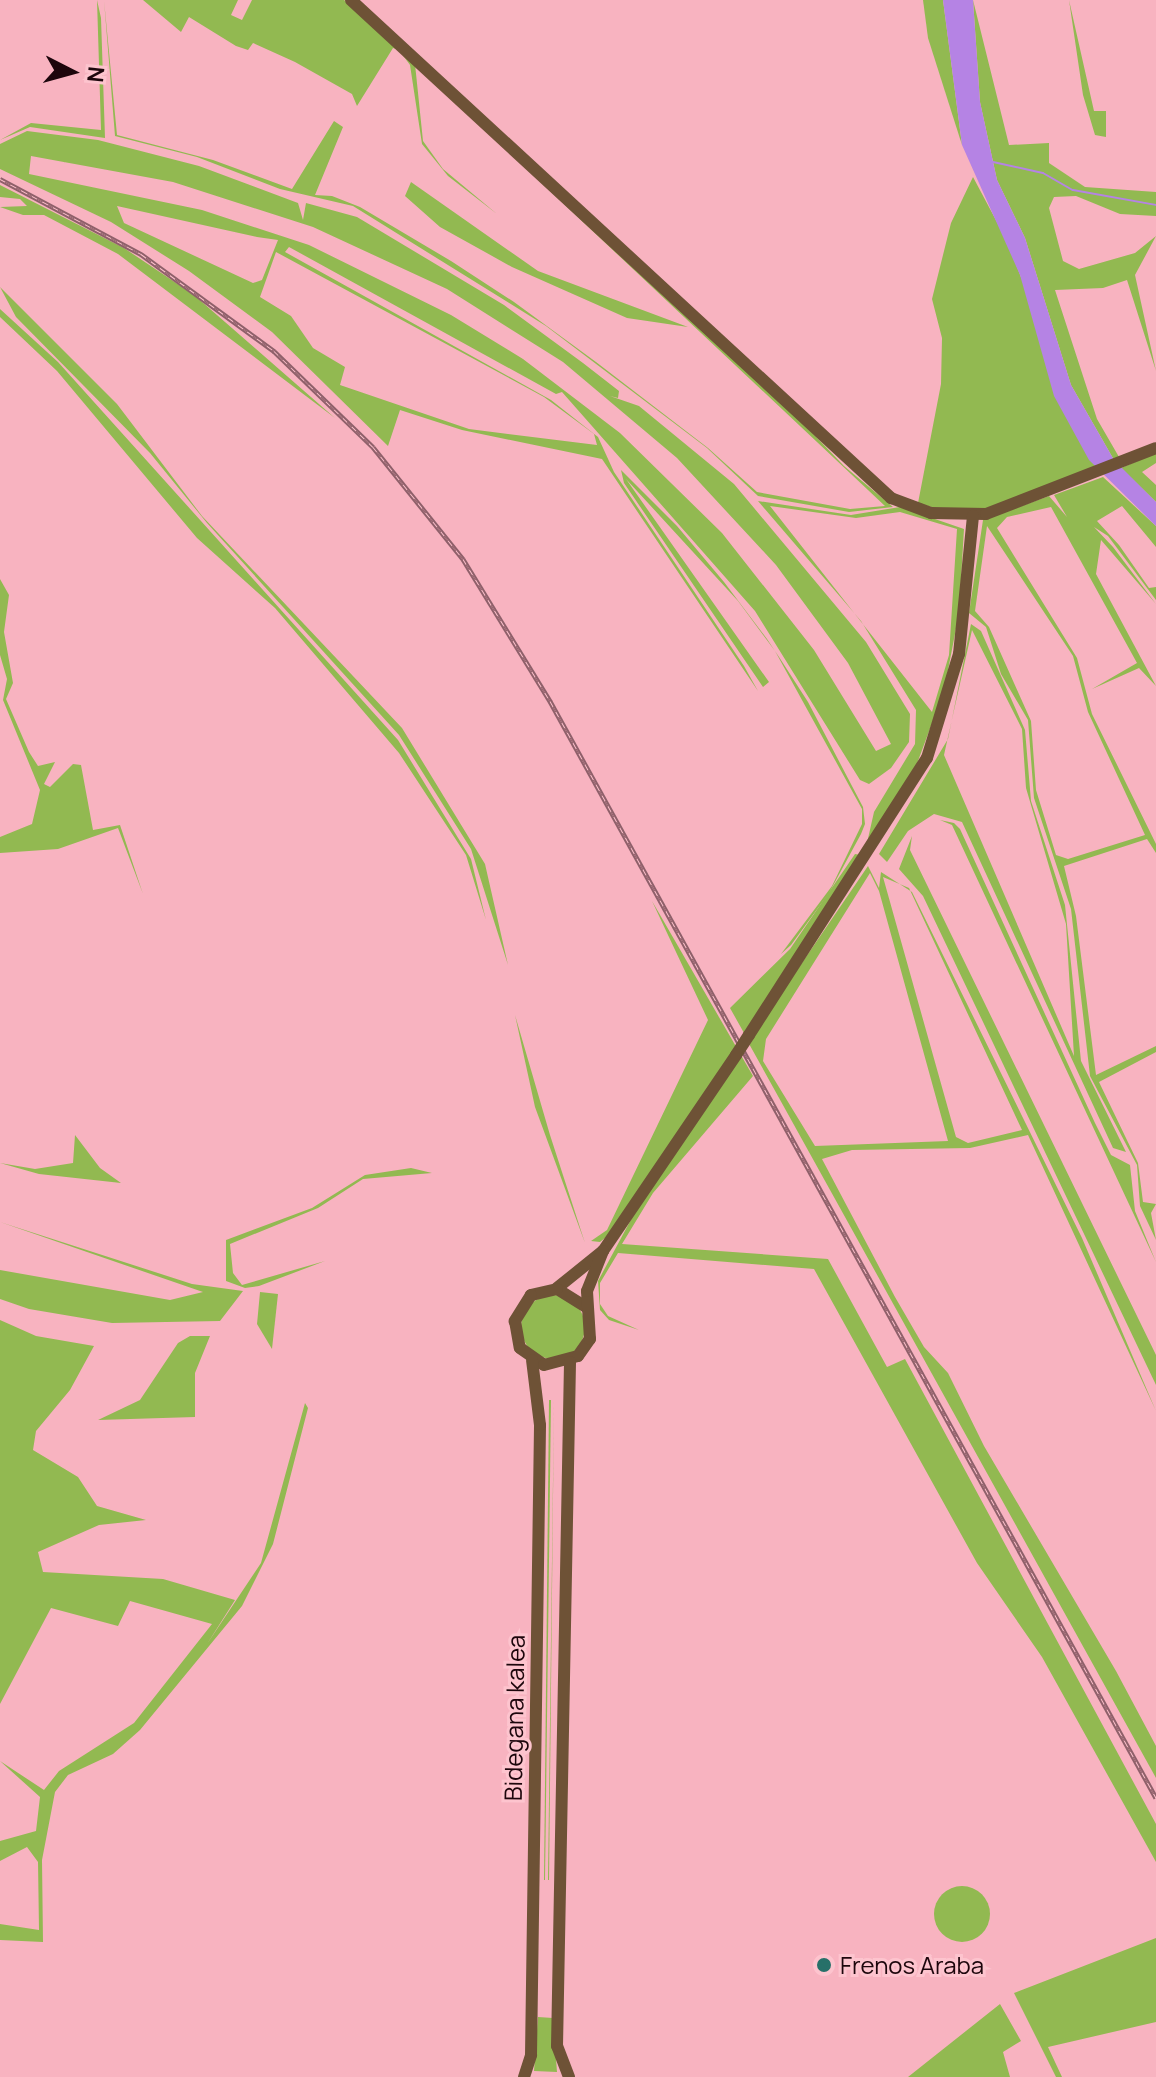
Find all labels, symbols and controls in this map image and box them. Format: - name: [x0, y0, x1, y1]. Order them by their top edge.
- north arrow: [32, 32, 112, 112]
- text: N: [80, 65, 112, 84]
- street label: Bidegana kalea: [498, 1635, 530, 1801]
- place label: Frenos Araba: [840, 1951, 984, 1979]
- marker: Frenos Araba: [815, 1956, 833, 1974]

